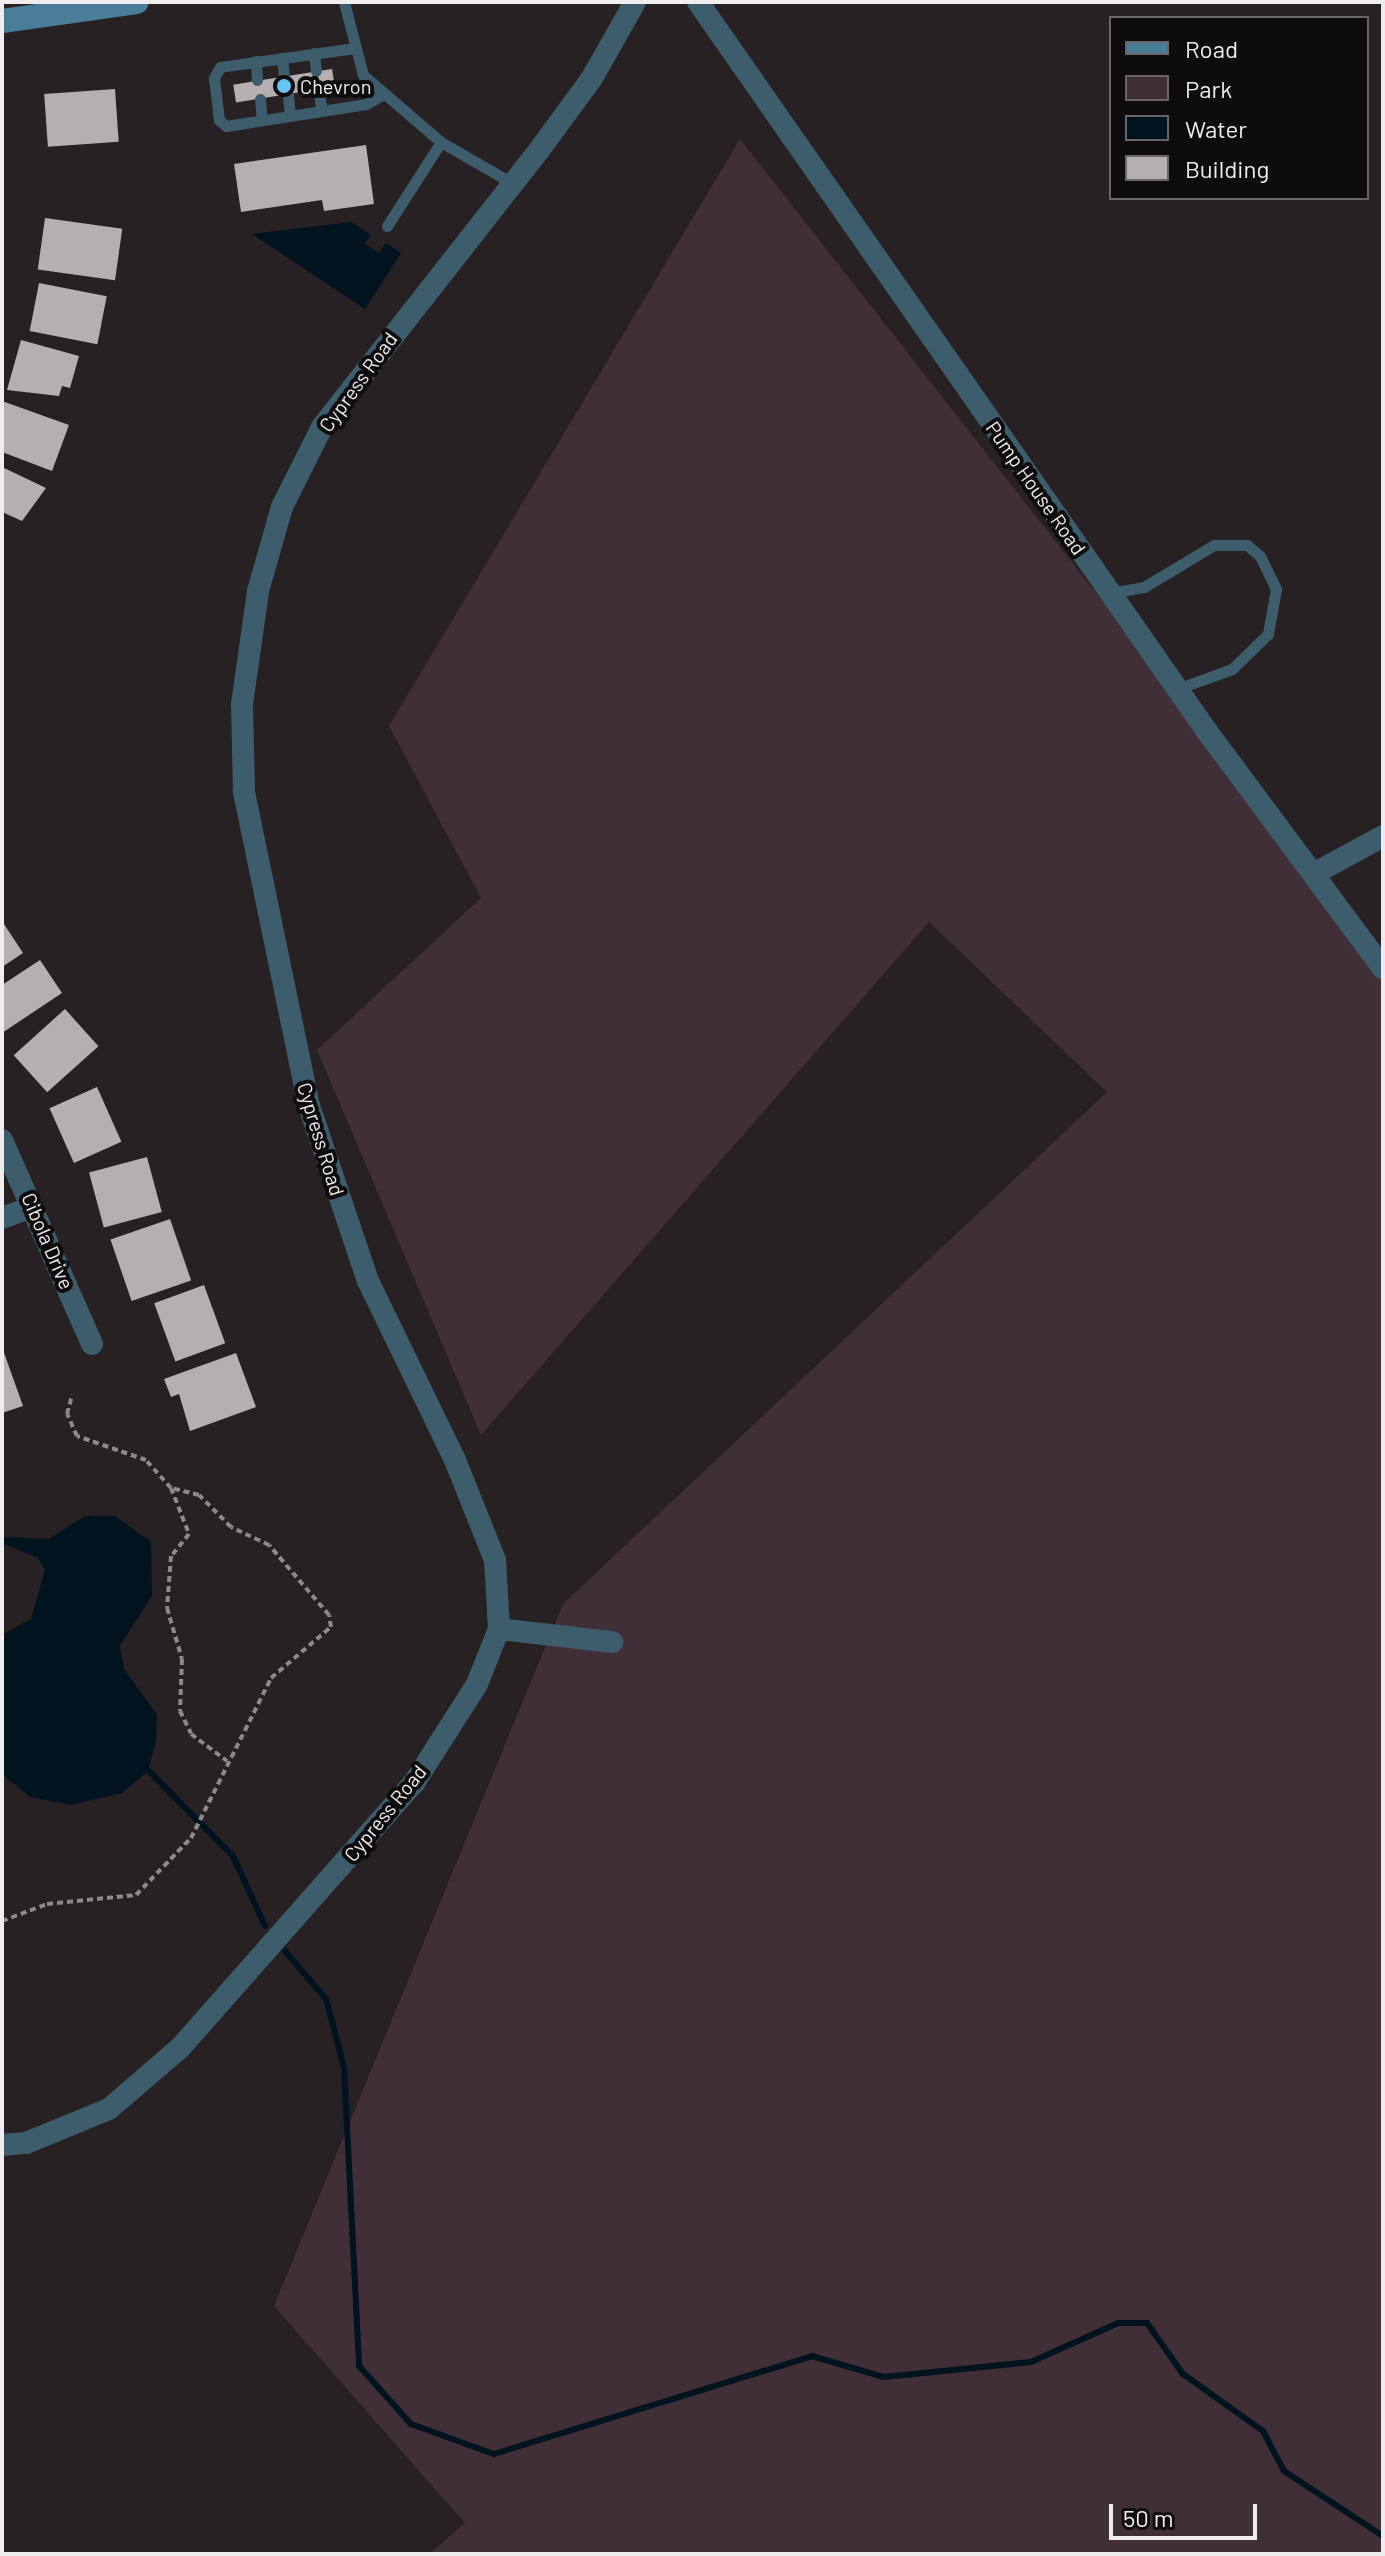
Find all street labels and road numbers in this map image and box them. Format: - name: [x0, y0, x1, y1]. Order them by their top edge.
- street label: Cypress Road: [314, 328, 402, 436]
- street label: Pump House Road: [981, 417, 1091, 559]
- street label: Cypress Road: [292, 1079, 350, 1199]
- street label: Cibola Drive: [17, 1189, 79, 1293]
- street label: Cypress Road: [339, 1760, 431, 1866]

